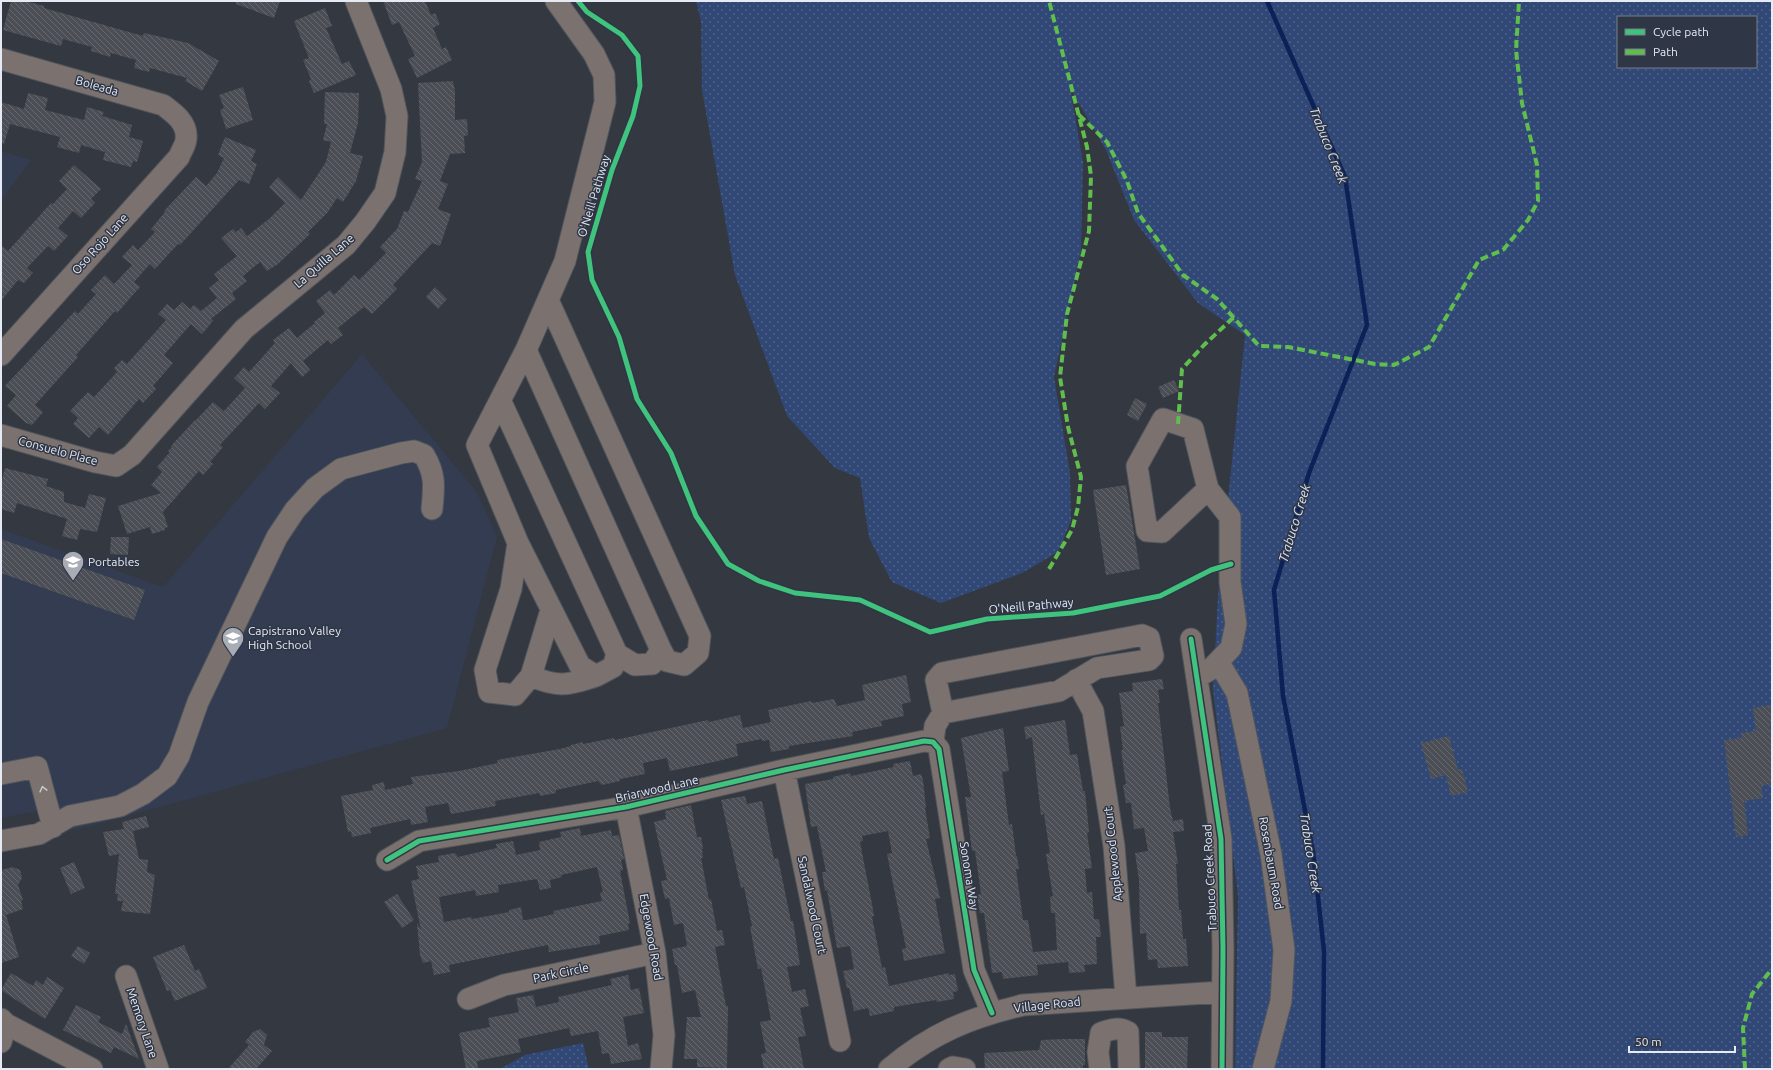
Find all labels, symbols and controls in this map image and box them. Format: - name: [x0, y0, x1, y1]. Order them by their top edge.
- legend: [1617, 16, 1757, 68]
- text: Cycle path: [1653, 25, 1709, 38]
- text: Path: [1653, 45, 1678, 58]
- street label: Boleada: [74, 73, 120, 98]
- water label: Trabuco Creek: [1307, 105, 1351, 186]
- street label: O'Neill Pathway: [575, 153, 612, 239]
- street label: Oso Rojo Lane: [69, 211, 130, 277]
- street label: La Quilla Lane: [291, 231, 356, 290]
- street label: Consuelo Place: [17, 434, 99, 467]
- water label: Trabuco Creek: [1275, 482, 1313, 564]
- school or university icon: Portables: [60, 549, 86, 582]
- place label: Portables: [88, 555, 139, 568]
- street label: O'Neill Pathway: [988, 595, 1074, 616]
- place label: Capistrano Valley High School: [248, 624, 341, 651]
- school or university icon: Capistrano Valley High School: [220, 625, 246, 658]
- street label: Briarwood Lane: [614, 773, 700, 804]
- one-way arrow: [39, 785, 48, 792]
- street label: Applewood Court: [1101, 806, 1124, 902]
- water label: Trabuco Creek: [1298, 812, 1324, 895]
- street label: Rosenbaum Road: [1257, 816, 1286, 910]
- street label: Trabuco Creek Road: [1200, 824, 1219, 932]
- street label: Sonoma Way: [958, 841, 981, 911]
- street label: Sandalwood Court: [796, 855, 829, 955]
- street label: Edgewood Road: [637, 892, 666, 981]
- street label: Park Circle: [532, 960, 590, 985]
- street label: Memory Lane: [124, 986, 161, 1060]
- street label: Village Road: [1013, 995, 1081, 1014]
- scale bar: [1629, 1028, 1735, 1054]
- text: 50 m: [1635, 1035, 1662, 1048]

